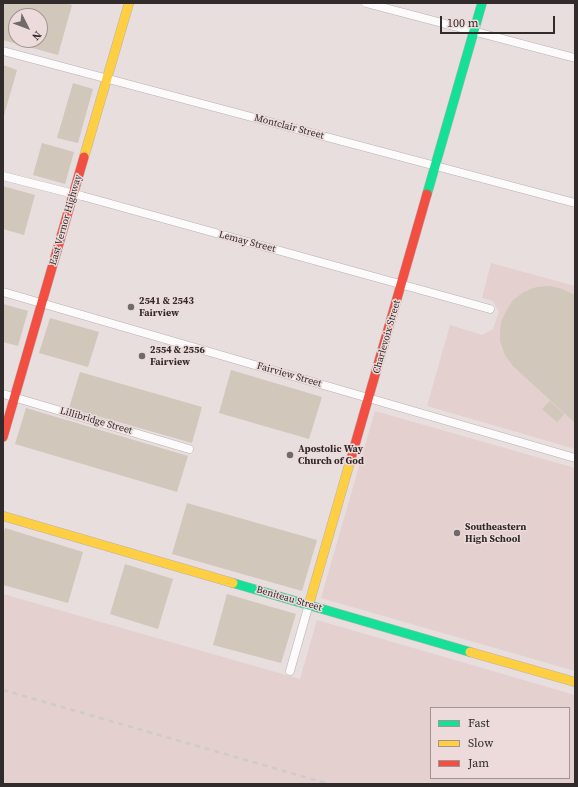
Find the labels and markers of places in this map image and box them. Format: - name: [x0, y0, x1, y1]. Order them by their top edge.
- place label: 2541 & 2543 Fairview: [139, 295, 194, 318]
- marker: 2541 & 2543 Fairview: [126, 302, 136, 312]
- place label: 2554 & 2556 Fairview: [150, 344, 205, 368]
- marker: 2554 & 2556 Fairview: [137, 351, 147, 361]
- place label: Apostolic Way Church of God: [298, 443, 364, 466]
- marker: Apostolic Way Church of God: [285, 450, 295, 460]
- place label: Southeastern High School: [465, 521, 526, 544]
- marker: Southeastern High School: [452, 528, 462, 538]

